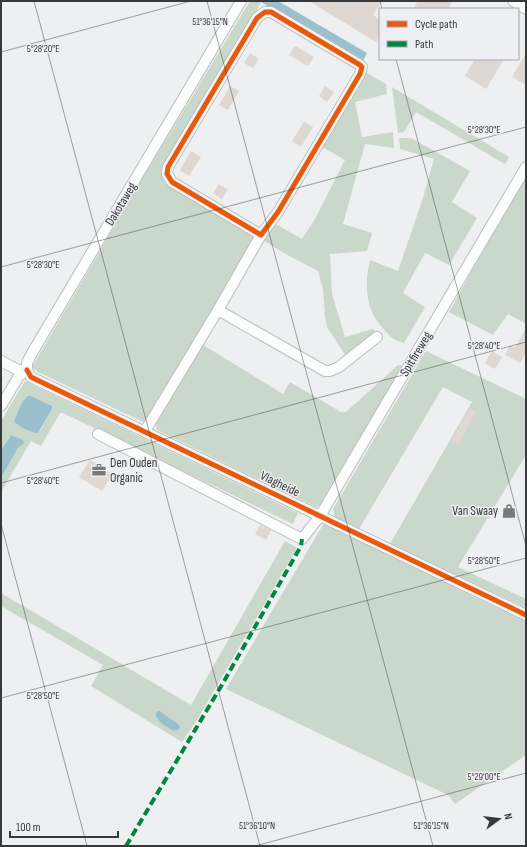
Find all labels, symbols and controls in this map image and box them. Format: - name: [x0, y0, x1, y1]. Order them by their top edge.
- legend: [379, 8, 519, 60]
- text: 51°36'15"N: [192, 16, 228, 28]
- text: Cycle path: [415, 17, 457, 32]
- text: Path: [415, 37, 433, 52]
- text: 5°28'20"E: [27, 43, 59, 55]
- text: 5°28'30"E: [468, 124, 500, 136]
- street label: Dakotaweg: [102, 179, 140, 229]
- text: 5°28'30"E: [27, 259, 59, 271]
- street label: Spitfireweg: [396, 329, 436, 379]
- text: 5°28'40"E: [468, 340, 500, 352]
- place label: Den Ouden Organic: [110, 455, 157, 486]
- office icon: Den Ouden Organic: [91, 462, 107, 478]
- street label: Vlagheide: [257, 468, 303, 500]
- text: 5°28'40"E: [27, 475, 59, 487]
- place label: Van Swaay: [452, 503, 498, 519]
- shop icon: Van Swaay: [501, 503, 517, 519]
- text: 5°28'50"E: [468, 555, 500, 567]
- text: 5°28'50"E: [27, 690, 59, 702]
- text: 5°29'00"E: [467, 771, 501, 783]
- north arrow: [479, 799, 519, 839]
- text: N: [501, 812, 515, 821]
- scale bar: [10, 813, 118, 839]
- text: 100 m: [16, 820, 41, 835]
- text: 51°36'10"N: [239, 820, 275, 832]
- text: 51°36'15"N: [413, 820, 449, 832]

